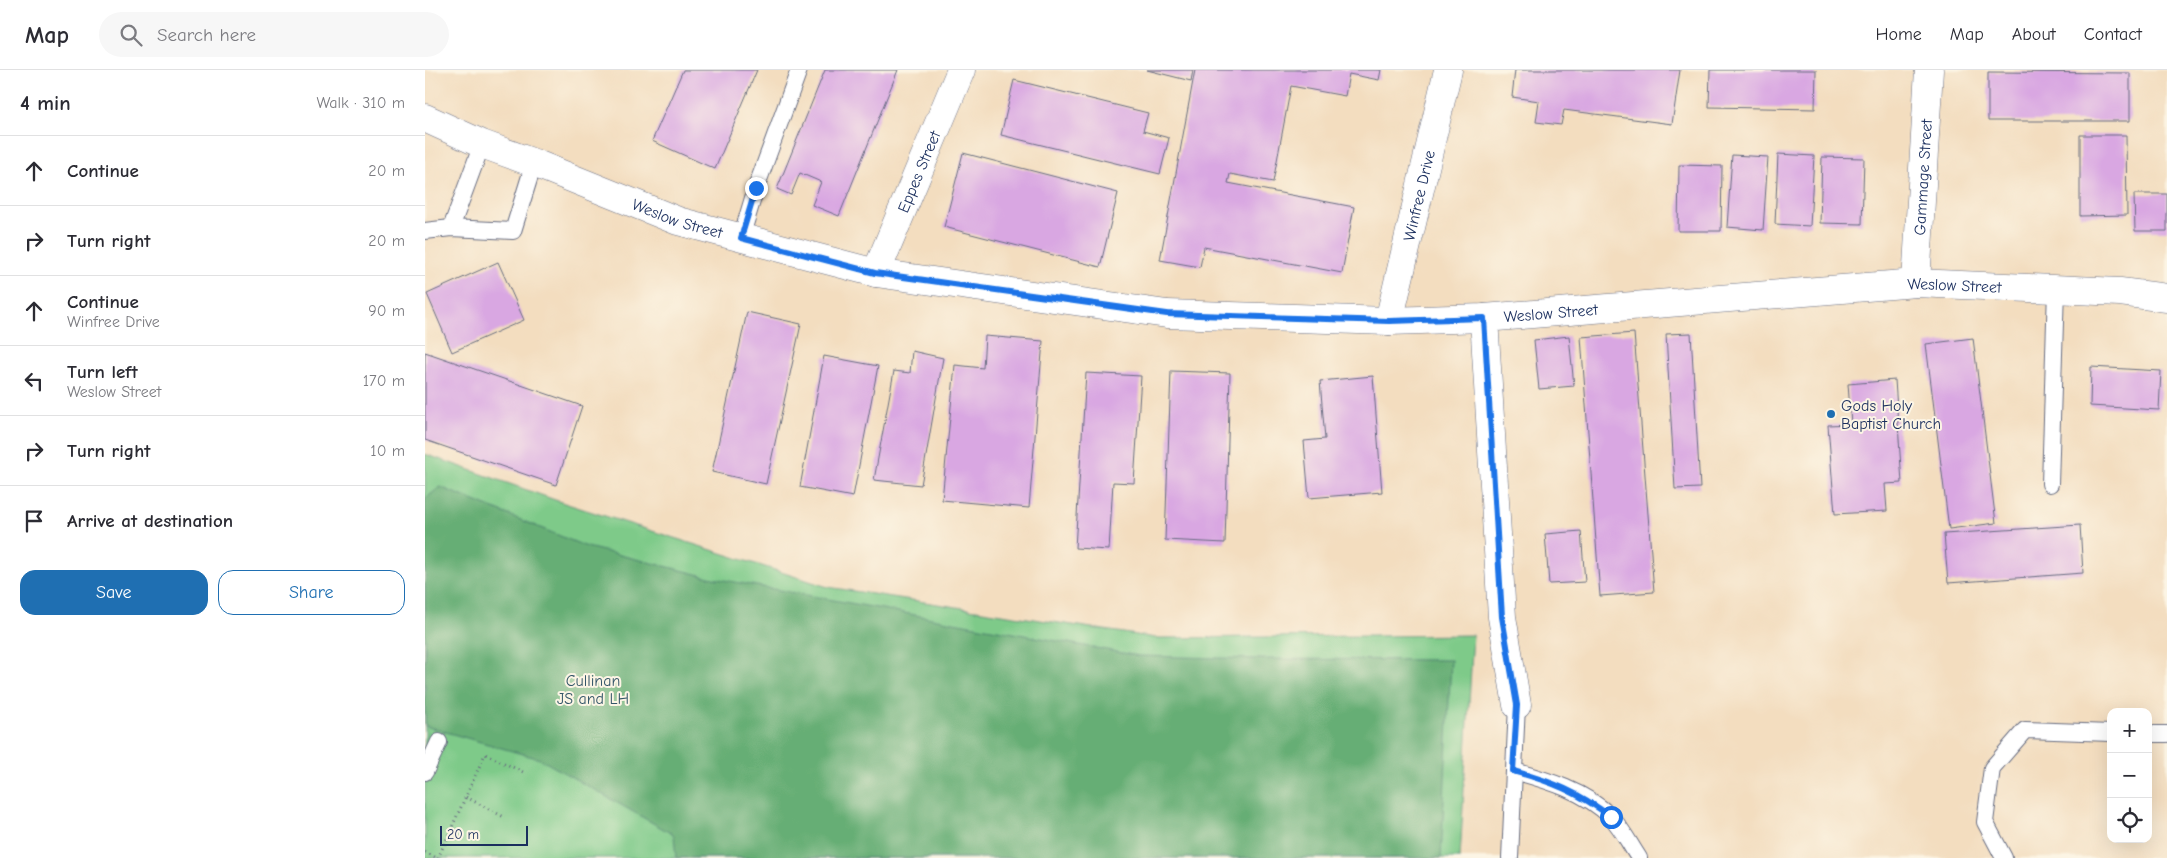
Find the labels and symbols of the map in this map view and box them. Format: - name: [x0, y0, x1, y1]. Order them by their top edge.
- street label: Gammage Street: [1911, 118, 1936, 236]
- street label: Eppes Street: [894, 128, 945, 215]
- street label: Winfree Drive: [1400, 148, 1439, 243]
- route end: [745, 177, 768, 200]
- street label: Weslow Street: [629, 195, 725, 242]
- street label: Weslow Street: [1907, 275, 2002, 297]
- street label: Weslow Street: [1503, 301, 1599, 326]
- place label: Gods Holy Baptist Church: [1841, 397, 1941, 433]
- marker: Gods Holy Baptist Church: [1825, 408, 1837, 420]
- park label: Cullinan JS and LH: [557, 672, 629, 708]
- route start: [1600, 806, 1623, 829]
- scale bar: [440, 823, 527, 846]

